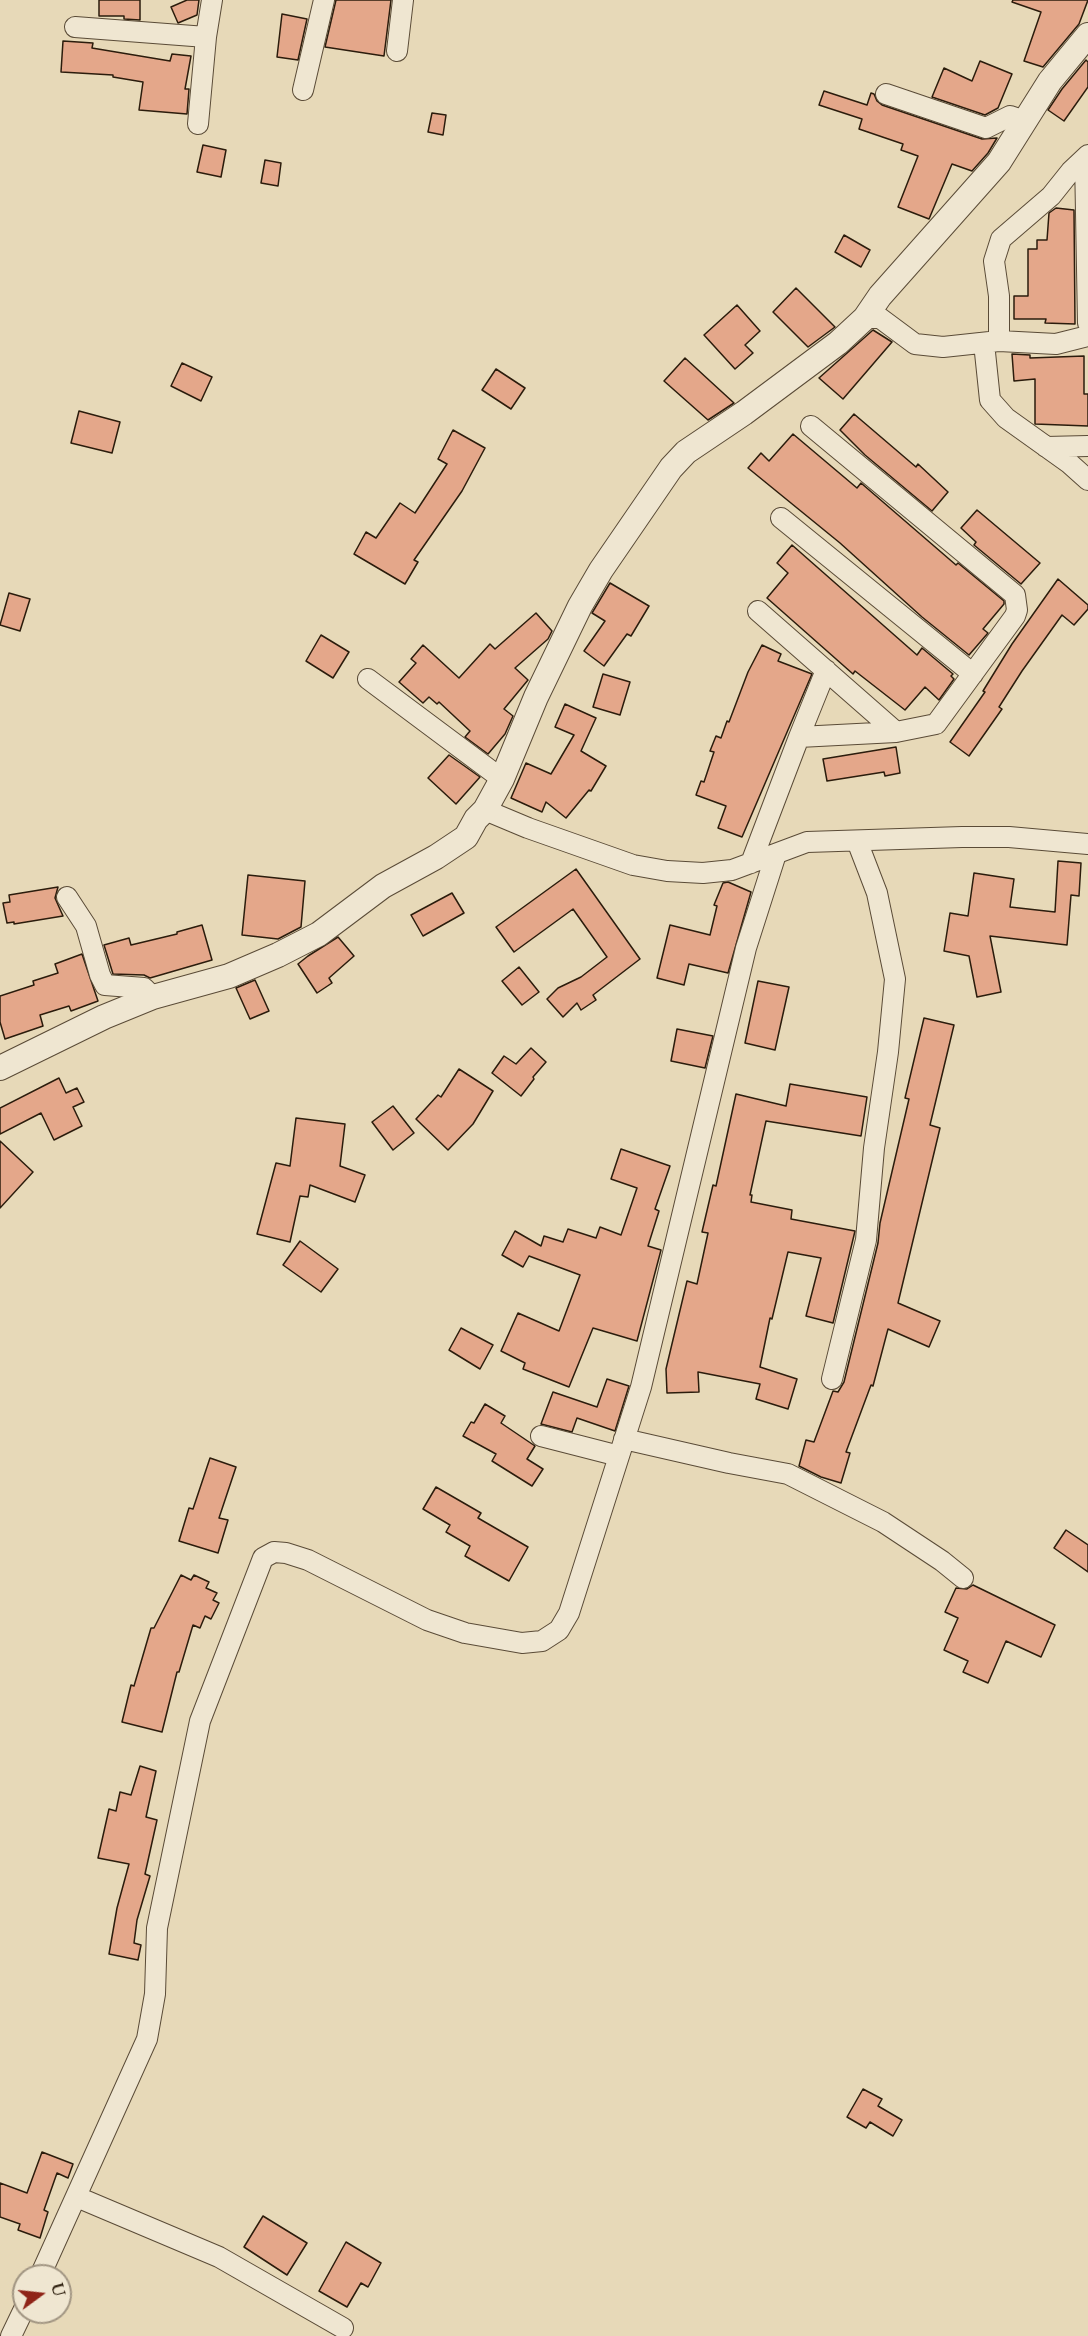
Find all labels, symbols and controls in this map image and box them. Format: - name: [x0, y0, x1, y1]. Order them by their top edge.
- north arrow: [12, 2264, 72, 2324]
- text: U: [45, 2281, 70, 2299]

